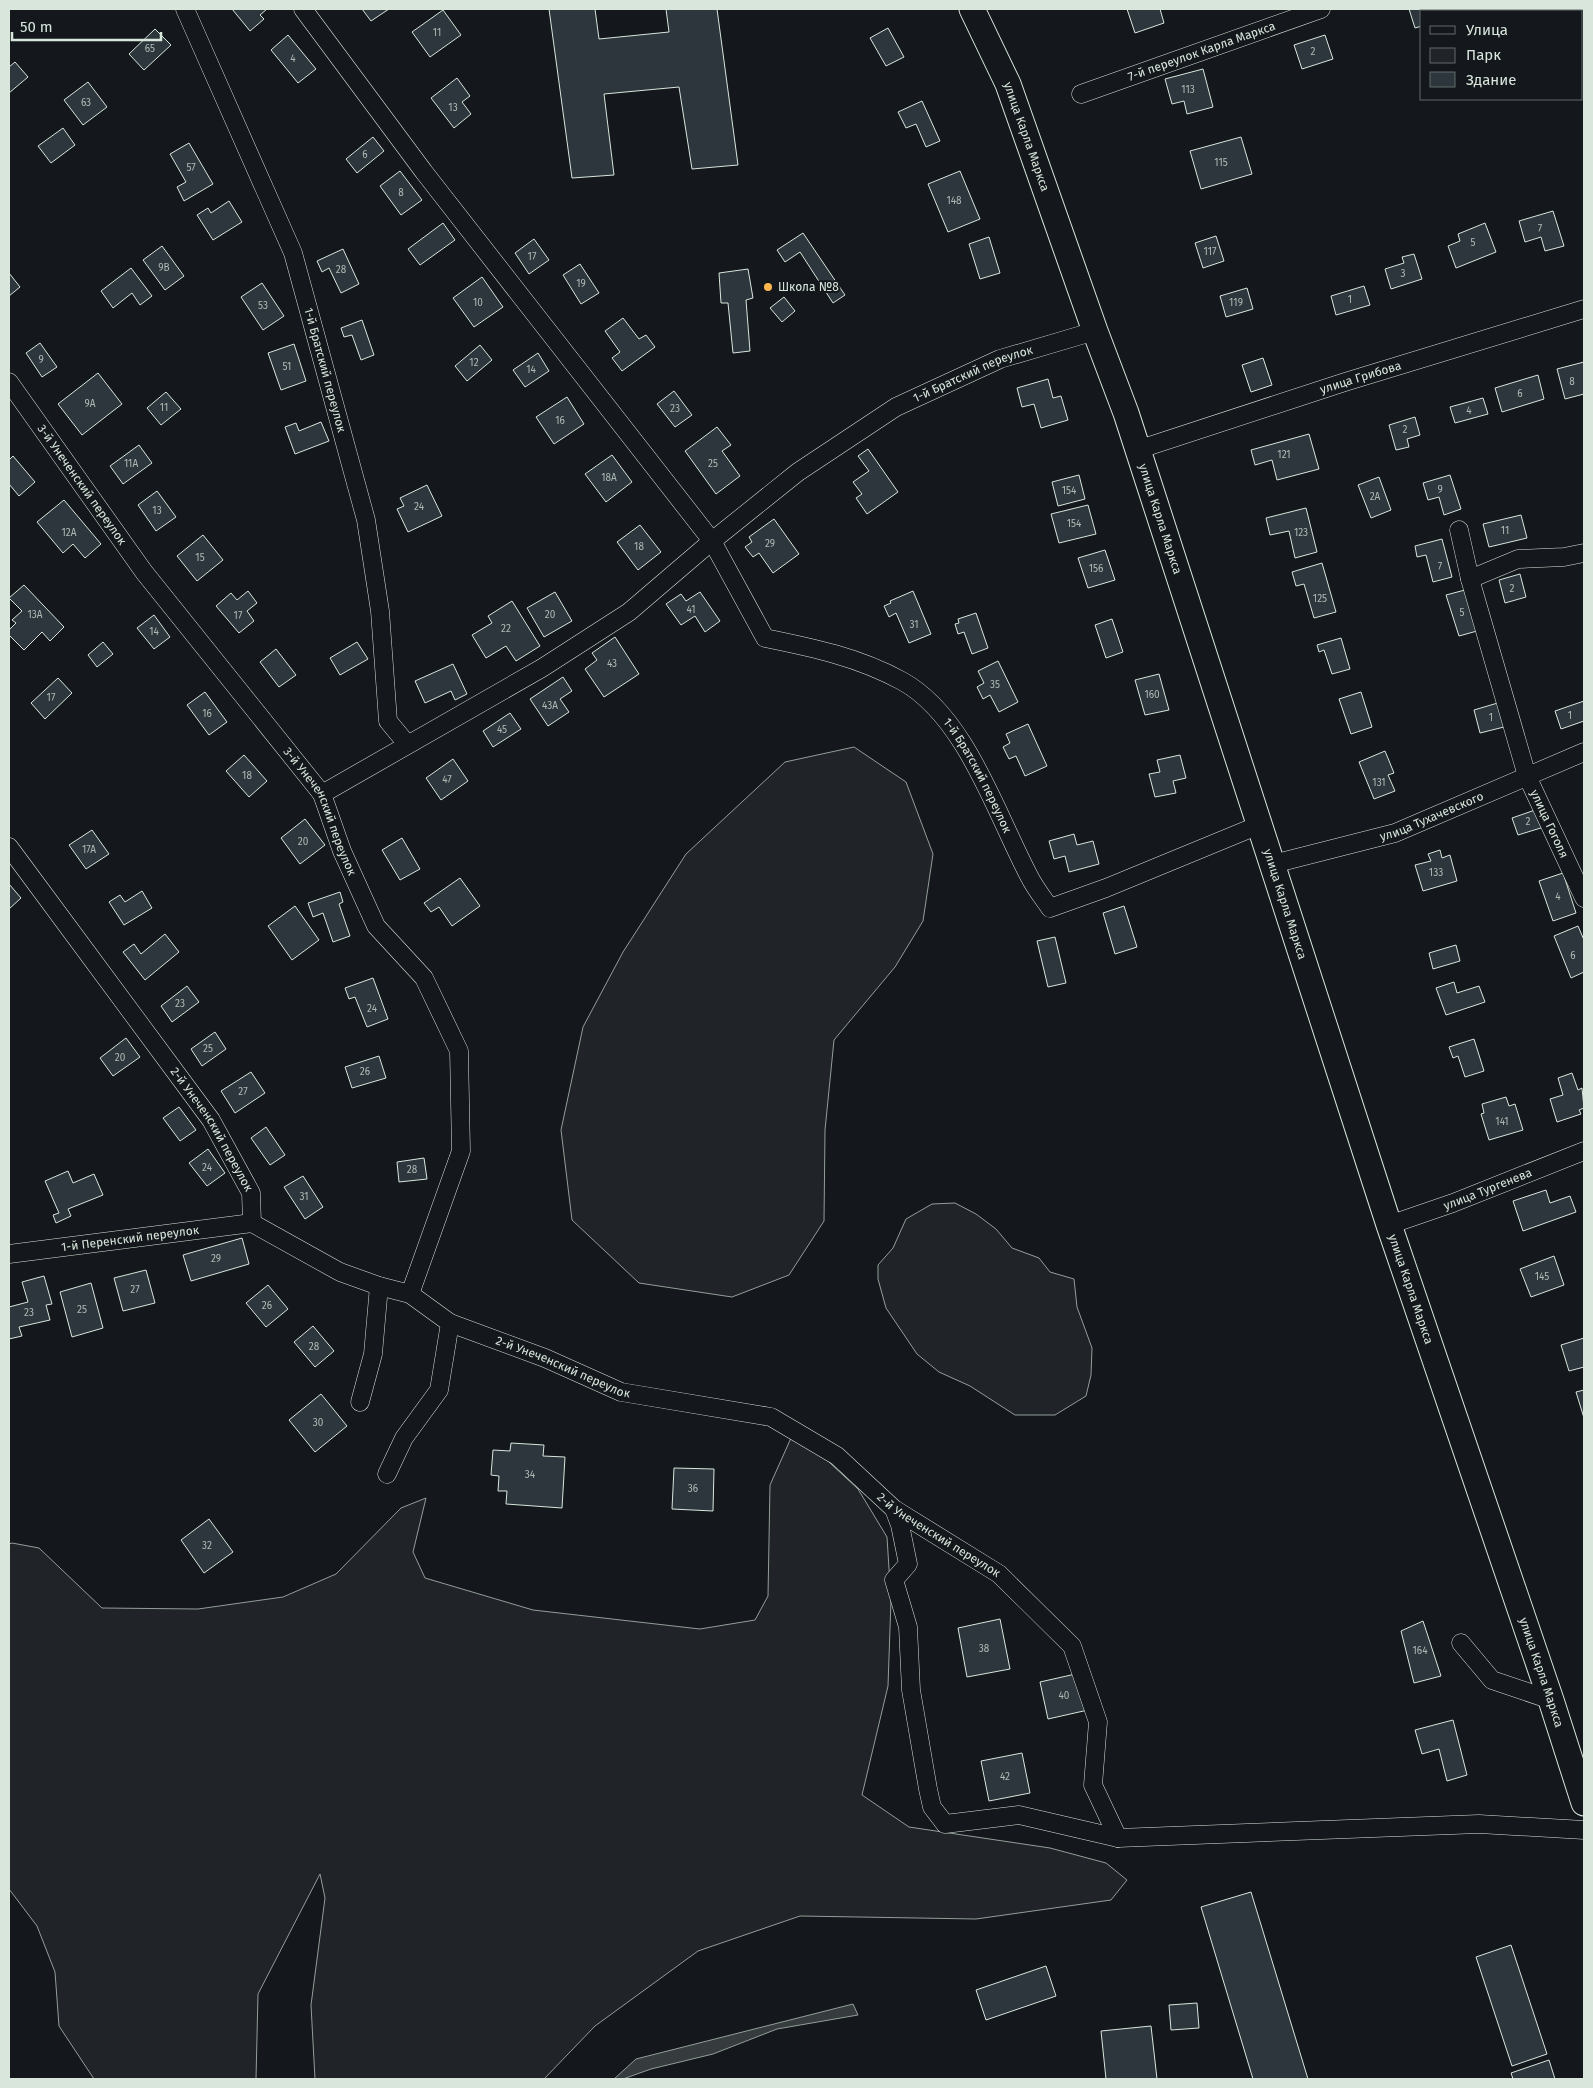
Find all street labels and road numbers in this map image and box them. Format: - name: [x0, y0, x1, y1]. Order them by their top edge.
- street label: 7-й переулок Карла Маркса: [1126, 19, 1277, 84]
- street label: улица Карла Маркса: [1001, 80, 1052, 193]
- street label: 1-й Братский переулок: [301, 306, 349, 435]
- street label: 1-й Братский переулок: [911, 343, 1035, 405]
- street label: улица Грибова: [1318, 358, 1403, 397]
- street label: 3-й Унеченский переулок: [35, 422, 130, 548]
- street label: улица Карла Маркса: [1136, 462, 1185, 576]
- street label: 1-й Братский переулок: [940, 715, 1015, 836]
- street label: 3-й Унеченский переулок: [280, 745, 359, 878]
- street label: улица Гоголя: [1527, 787, 1571, 860]
- street label: улица Тухачевского: [1378, 789, 1486, 844]
- street label: улица Карла Маркса: [1261, 847, 1309, 961]
- street label: 2-й Унеченский переулок: [168, 1065, 256, 1195]
- street label: улица Тургенева: [1442, 1165, 1534, 1213]
- street label: 1-й Перенский переулок: [60, 1223, 200, 1254]
- street label: улица Карла Маркса: [1386, 1232, 1436, 1346]
- street label: 2-й Унеченский переулок: [494, 1334, 632, 1401]
- street label: 2-й Унеченский переулок: [874, 1490, 1003, 1580]
- street label: улица Карла Маркса: [1516, 1616, 1566, 1729]

